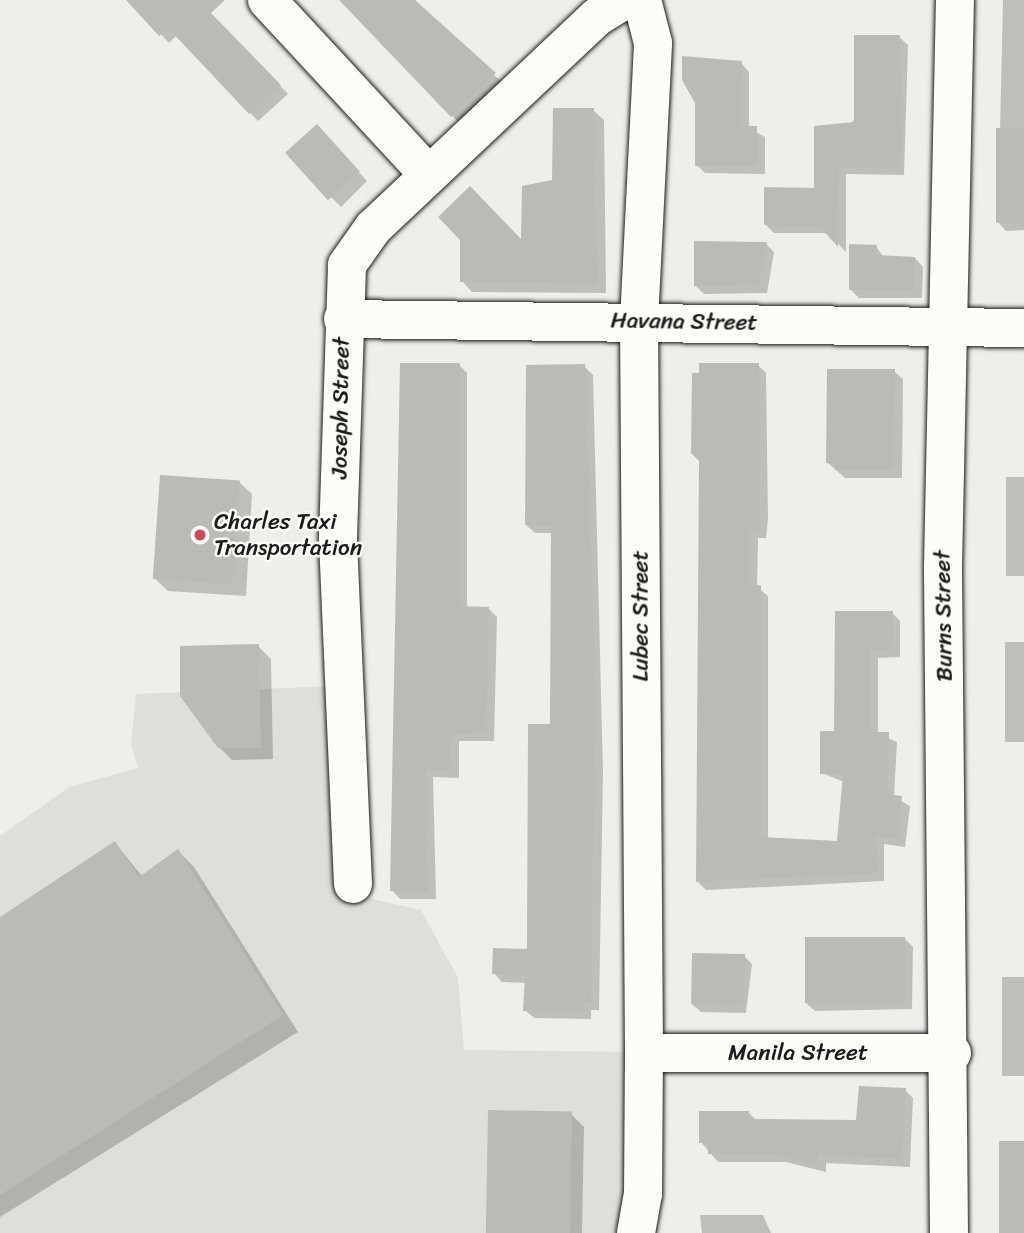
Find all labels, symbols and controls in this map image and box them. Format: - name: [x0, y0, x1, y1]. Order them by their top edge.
- street label: Havana Street: [610, 307, 758, 337]
- street label: Joseph Street: [326, 337, 356, 479]
- place label: Charles Taxi Transportation: [214, 508, 362, 562]
- marker: Charles Taxi Transportation: [192, 527, 208, 543]
- street label: Lubec Street: [627, 550, 655, 682]
- street label: Burns Street: [929, 550, 959, 682]
- street label: Manila Street: [728, 1039, 868, 1067]

